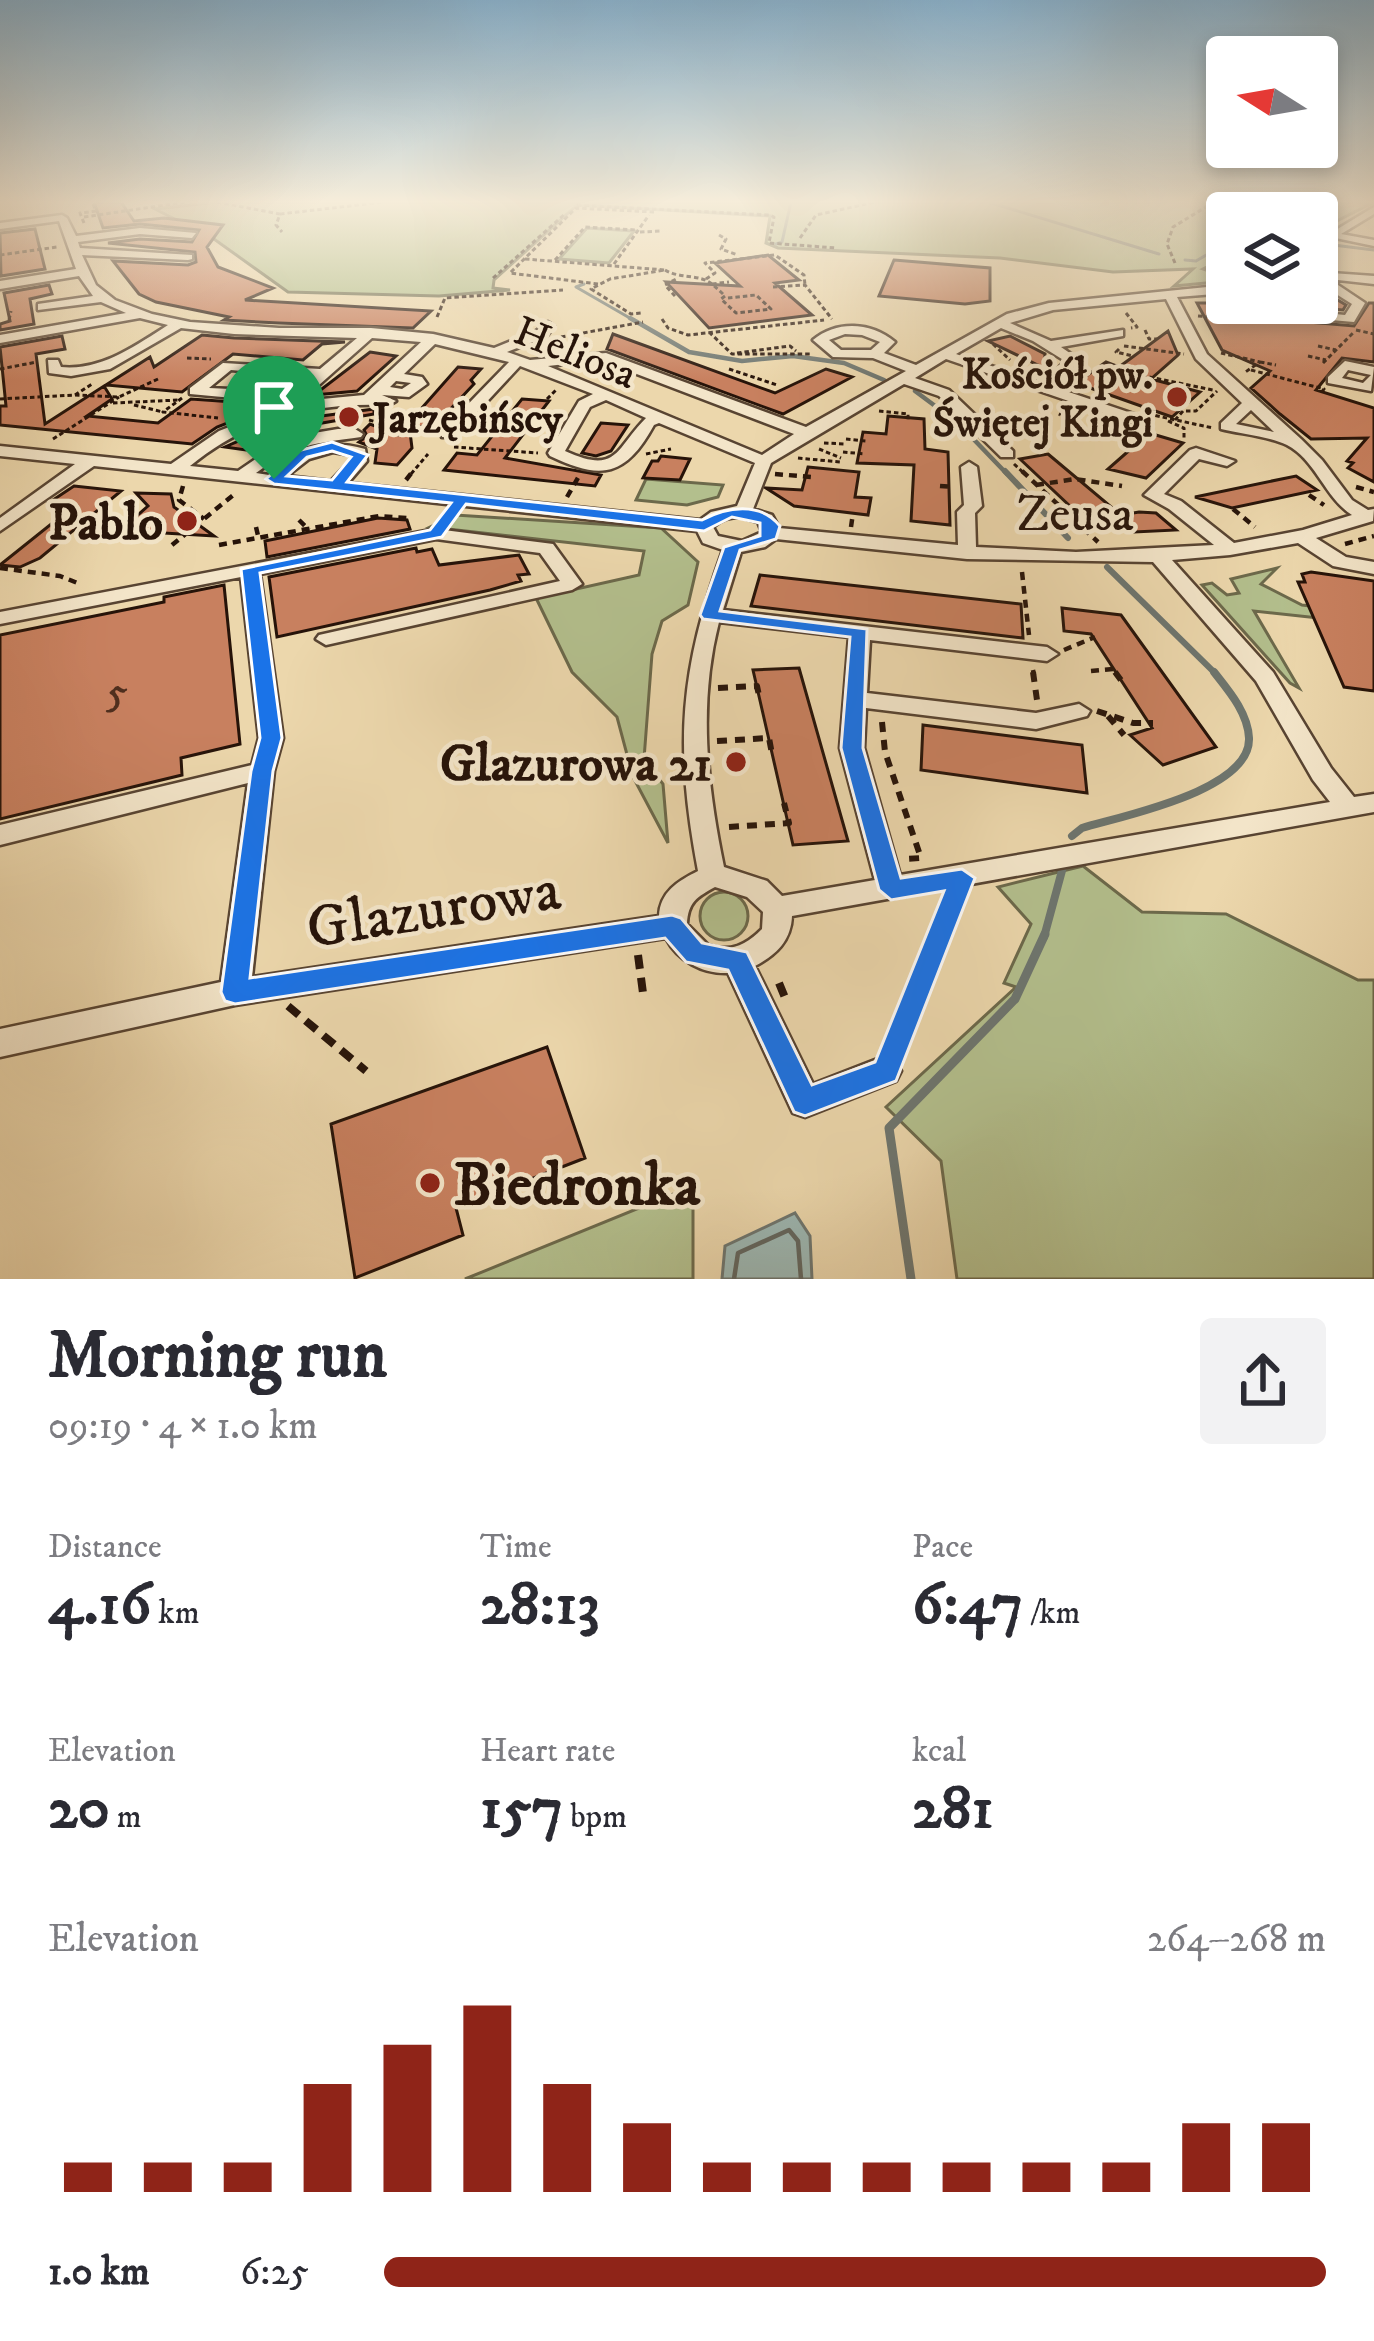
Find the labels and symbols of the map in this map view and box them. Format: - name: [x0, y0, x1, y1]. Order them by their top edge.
- north arrow: [1206, 36, 1338, 168]
- street label: Heliosa: [506, 306, 644, 402]
- place label: Kościół pw. Świętej Kingi: [933, 350, 1153, 450]
- pin: [223, 356, 325, 479]
- marker: Kościół pw. Świętej Kingi: [1164, 384, 1190, 410]
- place label: Jarzębińscy: [369, 394, 564, 446]
- marker: Jarzębińscy: [336, 404, 362, 430]
- street label: Zeusa: [1016, 483, 1134, 547]
- place label: Pablo: [48, 492, 163, 556]
- marker: Pablo: [174, 508, 200, 534]
- house number: 5: [106, 664, 128, 720]
- place label: Glazurowa 21: [440, 733, 712, 797]
- marker: Glazurowa 21: [723, 749, 749, 775]
- street label: Glazurowa: [301, 853, 566, 967]
- place label: Biedronka: [454, 1149, 702, 1224]
- marker: Biedronka: [417, 1170, 443, 1196]

